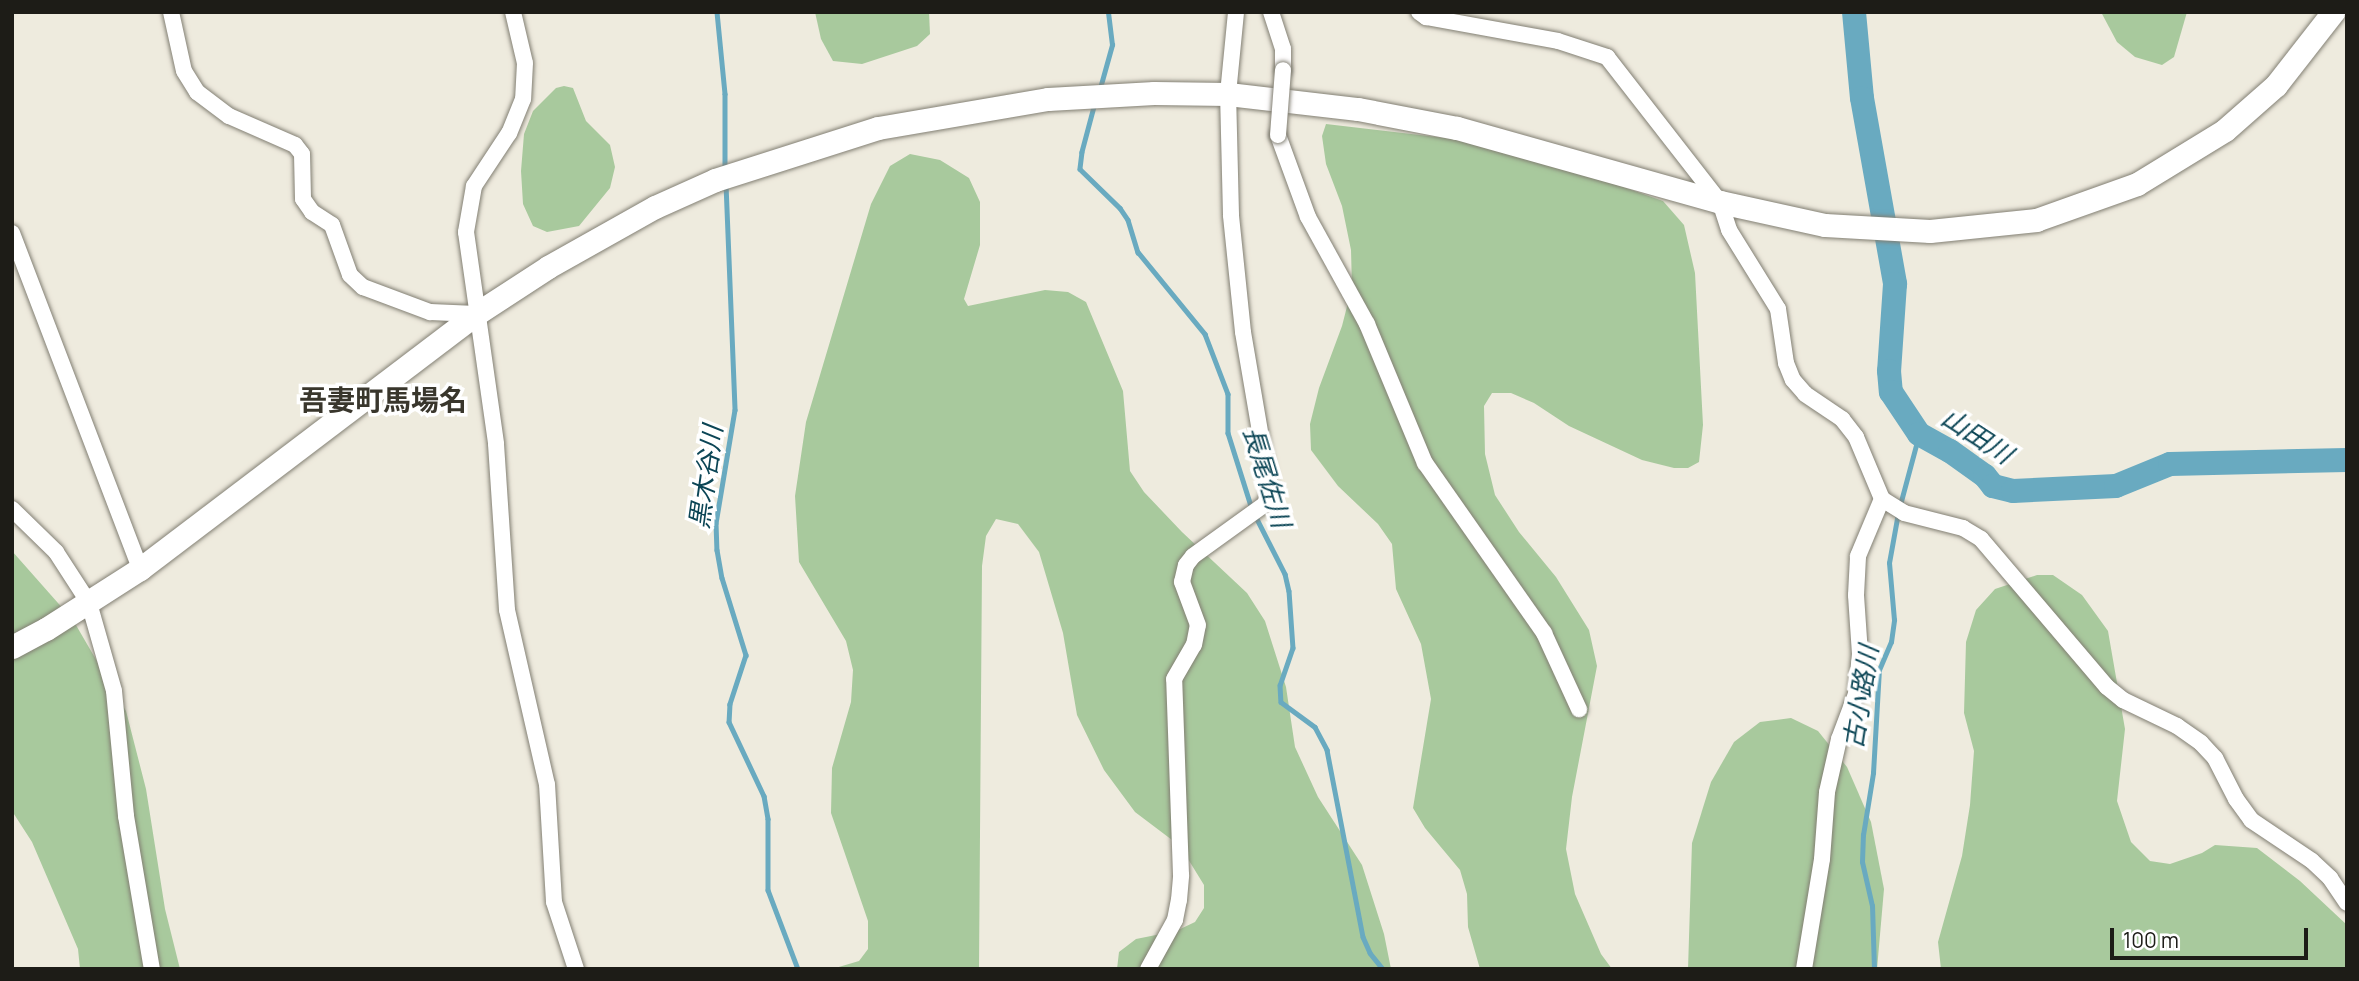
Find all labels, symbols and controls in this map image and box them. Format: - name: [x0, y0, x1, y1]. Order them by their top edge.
- district label: 吾妻町馬場名: [299, 382, 467, 416]
- water label: 山田川: [1936, 402, 2018, 470]
- water label: 黒木谷川: [683, 423, 729, 531]
- water label: 長尾佐川: [1237, 423, 1297, 531]
- water label: 古小路川: [1837, 643, 1885, 751]
- scale bar: [2114, 914, 2312, 958]
- text: 100 m: [2123, 926, 2179, 954]

